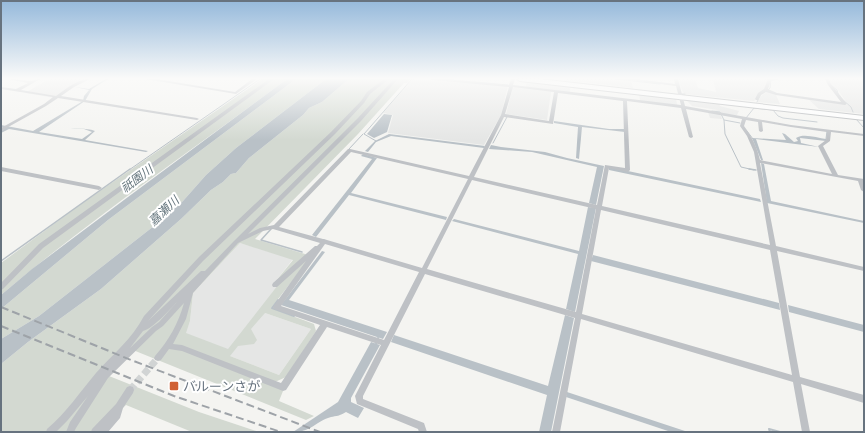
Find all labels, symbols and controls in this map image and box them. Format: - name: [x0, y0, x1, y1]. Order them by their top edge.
- water label: 祇園川: [118, 161, 157, 195]
- water label: 嘉瀬川: [146, 192, 183, 228]
- place label: バルーンさが: [183, 379, 260, 394]
- marker: バルーンさが: [168, 380, 180, 392]

